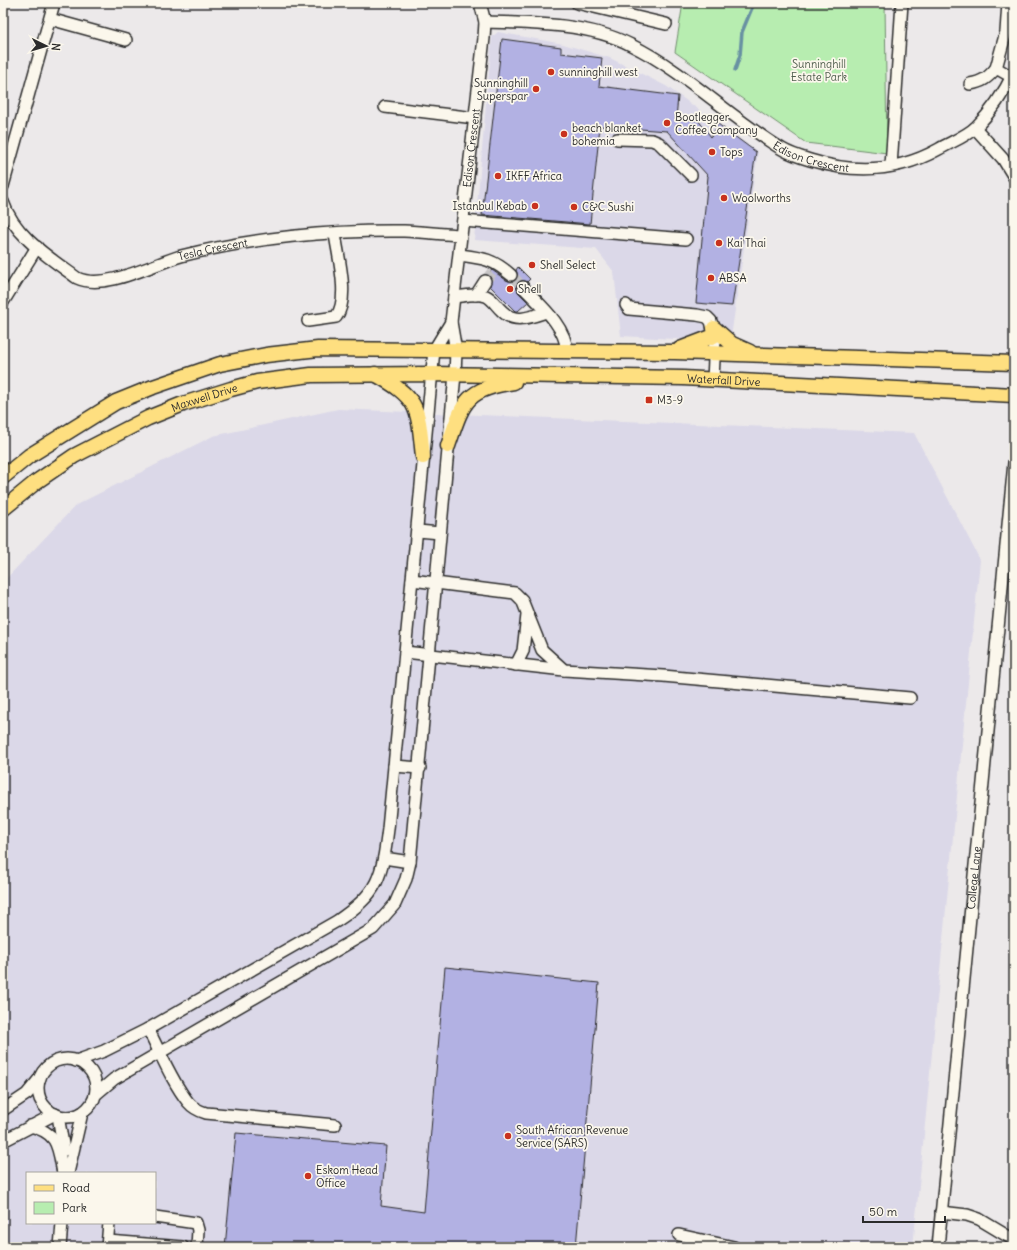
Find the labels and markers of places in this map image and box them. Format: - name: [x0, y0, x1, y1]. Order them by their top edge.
- place label: sunninghill west: [559, 65, 638, 79]
- marker: sunninghill west: [546, 67, 556, 77]
- place label: Sunninghill Superspar: [474, 76, 529, 103]
- marker: Sunninghill Superspar: [531, 84, 541, 94]
- place label: Bootlegger Coffee Company: [675, 110, 758, 137]
- marker: Bootlegger Coffee Company: [662, 118, 672, 128]
- place label: beach blanket bohemia: [572, 121, 641, 148]
- marker: beach blanket bohemia: [559, 129, 569, 139]
- place label: Tops: [720, 145, 743, 159]
- marker: Tops: [707, 147, 717, 157]
- place label: IKFF Africa: [506, 169, 562, 183]
- marker: IKFF Africa: [493, 171, 503, 181]
- place label: Woolworths: [732, 191, 791, 205]
- marker: Woolworths: [719, 193, 729, 203]
- place label: Istanbul Kebab: [452, 199, 527, 213]
- place label: C&C Sushi: [582, 200, 634, 214]
- marker: Istanbul Kebab: [530, 201, 540, 211]
- marker: C&C Sushi: [569, 202, 579, 212]
- place label: Kai Thai: [727, 236, 766, 250]
- marker: Kai Thai: [714, 238, 724, 248]
- place label: Shell Select: [540, 258, 596, 272]
- marker: Shell Select: [527, 260, 537, 270]
- place label: ABSA: [719, 271, 746, 285]
- marker: ABSA: [706, 273, 716, 283]
- place label: Shell: [518, 282, 541, 296]
- marker: Shell: [505, 284, 515, 294]
- place label: M3-9: [657, 393, 683, 407]
- marker: M3-9: [644, 395, 654, 405]
- place label: South African Revenue Service (SARS): [516, 1123, 628, 1150]
- marker: South African Revenue Service (SARS): [503, 1131, 513, 1141]
- place label: Eskom Head Office: [316, 1163, 378, 1190]
- marker: Eskom Head Office: [303, 1171, 313, 1181]

